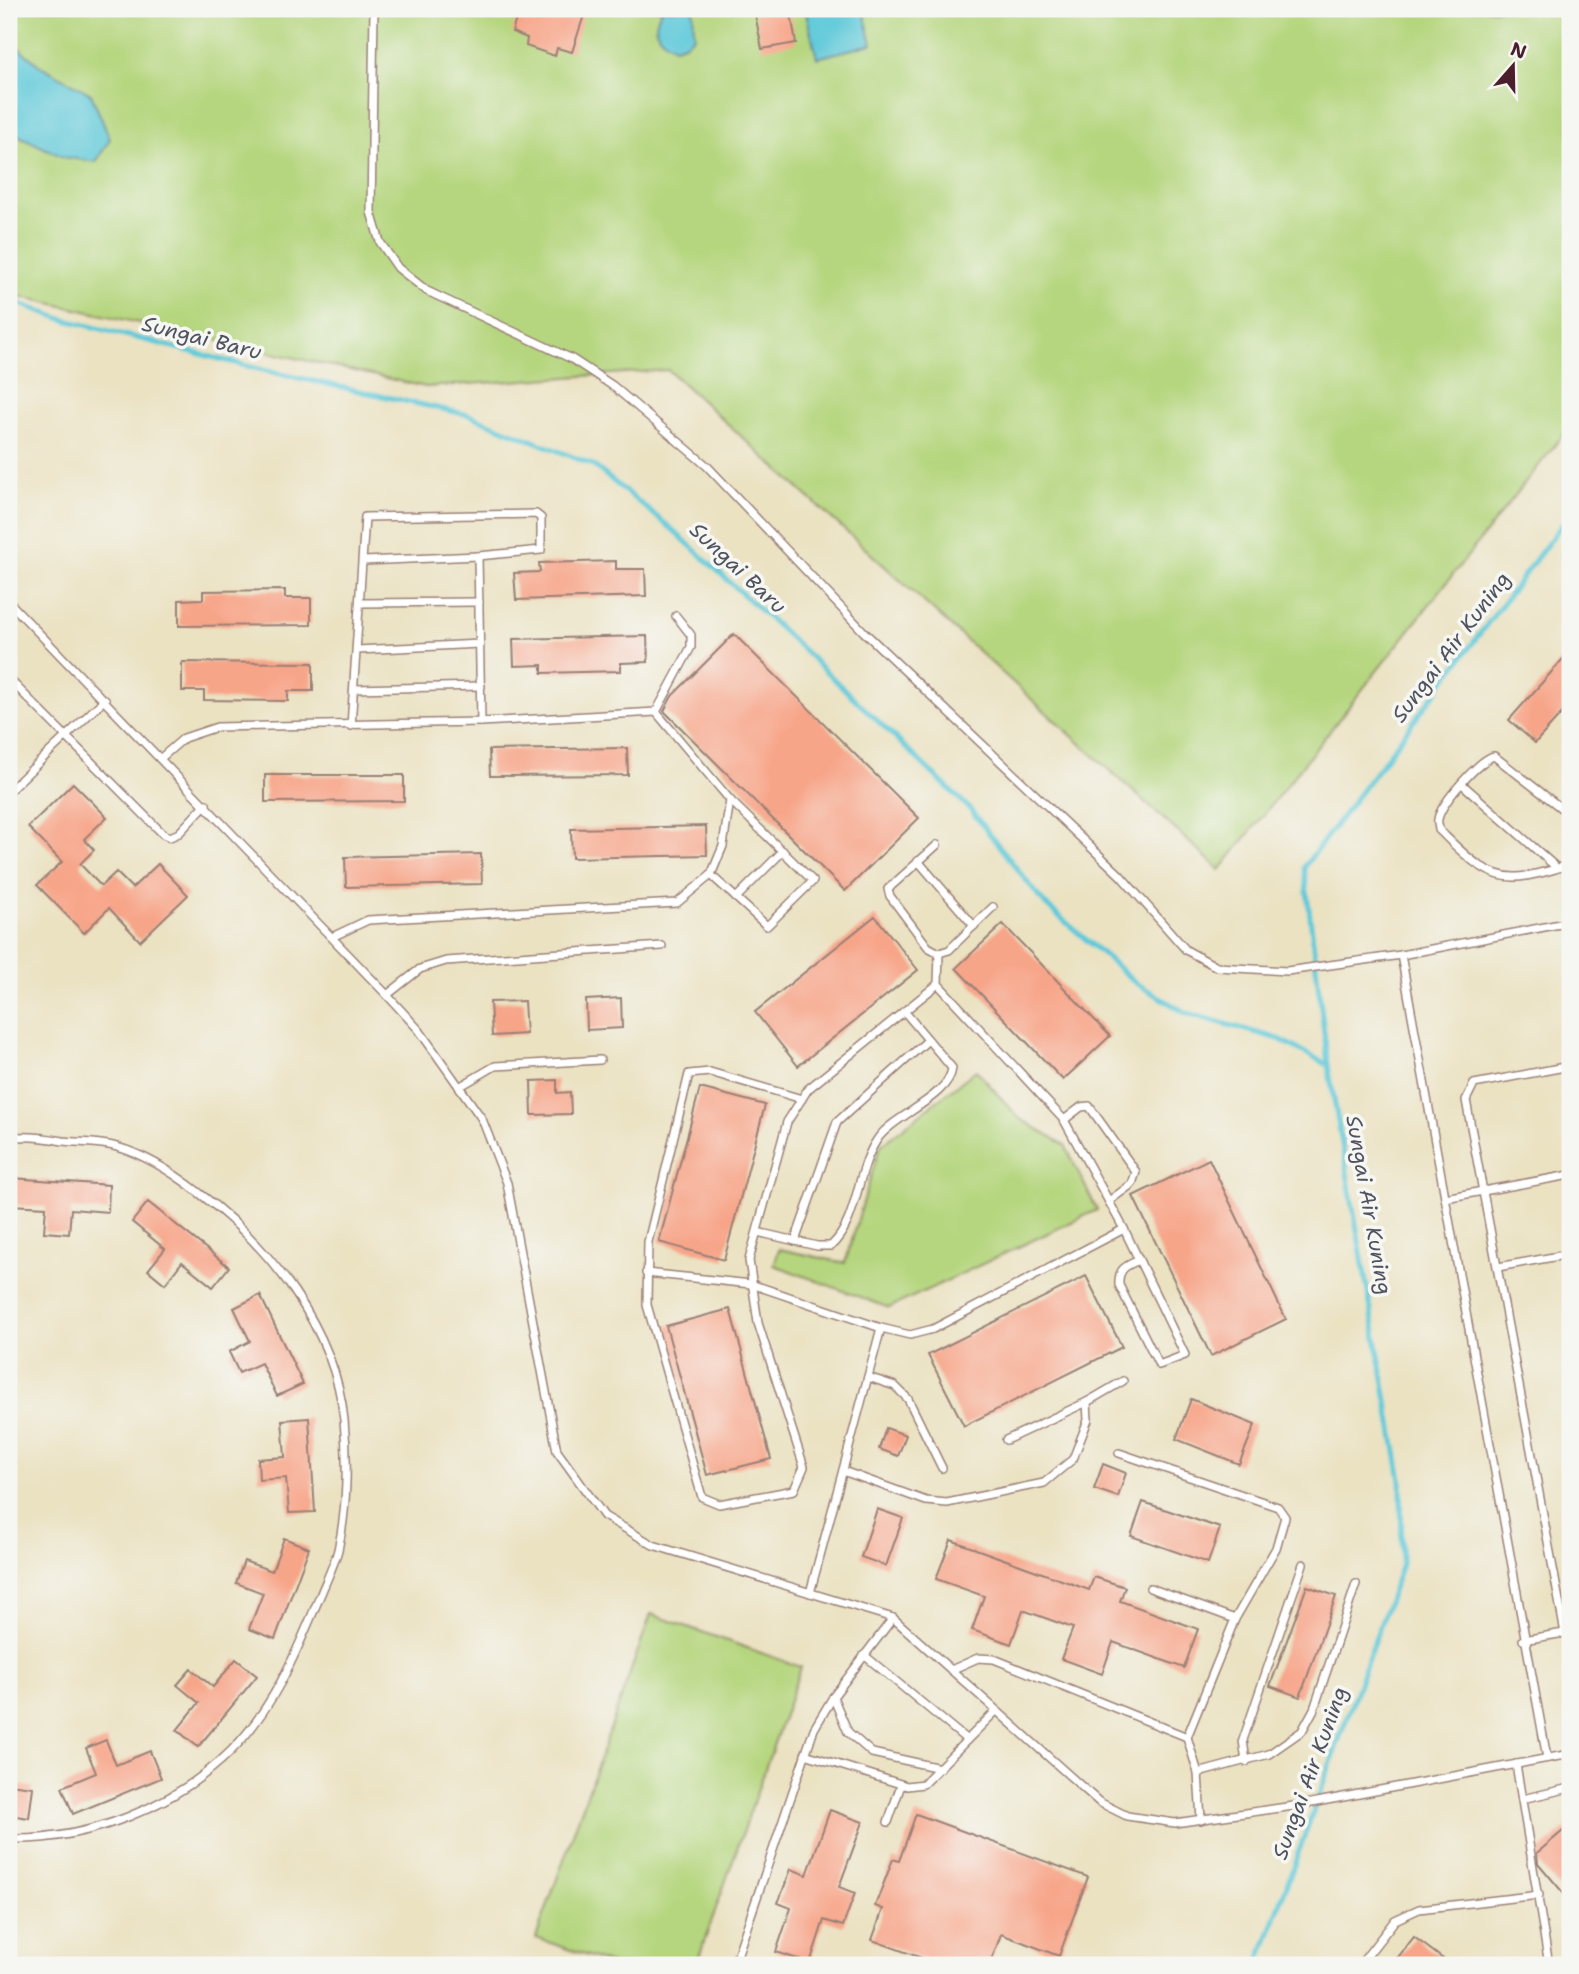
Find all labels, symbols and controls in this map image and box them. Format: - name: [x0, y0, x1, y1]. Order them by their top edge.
- north arrow: [1478, 32, 1548, 102]
- text: N: [1507, 36, 1530, 65]
- water label: Sungai Baru: [139, 310, 265, 366]
- water label: Sungai Baru: [684, 516, 792, 620]
- water label: Sungai Air Kuning: [1385, 566, 1517, 728]
- water label: Sungai Air Kuning: [1339, 1113, 1399, 1297]
- water label: Sungai Air Kuning: [1266, 1683, 1354, 1863]

